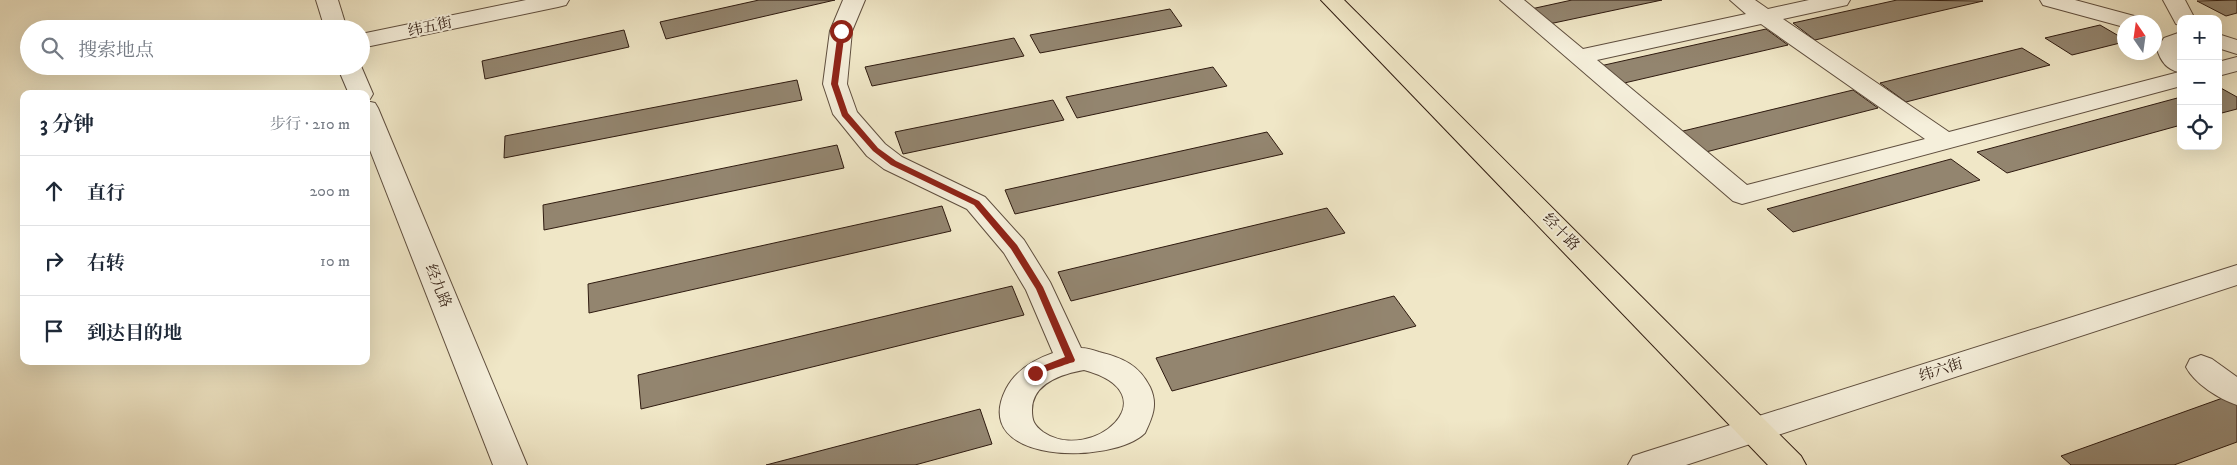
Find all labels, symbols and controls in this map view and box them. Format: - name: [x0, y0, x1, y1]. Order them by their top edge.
- street label: 纬五街: [406, 13, 454, 41]
- north arrow: [2117, 15, 2162, 60]
- map controls: [2177, 15, 2222, 150]
- button: +: [2177, 15, 2222, 60]
- search box: [20, 20, 370, 75]
- route start: [830, 20, 853, 43]
- icon: search: [38, 34, 66, 62]
- text: 搜索地点: [78, 39, 154, 62]
- button: −: [2177, 60, 2222, 105]
- button: locate: [2177, 105, 2222, 150]
- text: 3 分钟: [40, 112, 94, 138]
- text: 步行 · 210 m: [270, 114, 350, 134]
- icon: ahead: [40, 177, 68, 205]
- text: 200 m: [309, 181, 350, 201]
- text: 直行: [87, 182, 125, 205]
- street label: 经十路: [1539, 209, 1583, 255]
- icon: right: [40, 247, 68, 275]
- text: 10 m: [320, 251, 350, 271]
- text: 右转: [87, 252, 125, 275]
- street label: 经九路: [421, 262, 455, 310]
- icon: arrive: [40, 317, 68, 345]
- text: 到达目的地: [87, 322, 182, 345]
- street label: 纬六街: [1917, 354, 1965, 386]
- route end: [1024, 362, 1047, 385]

